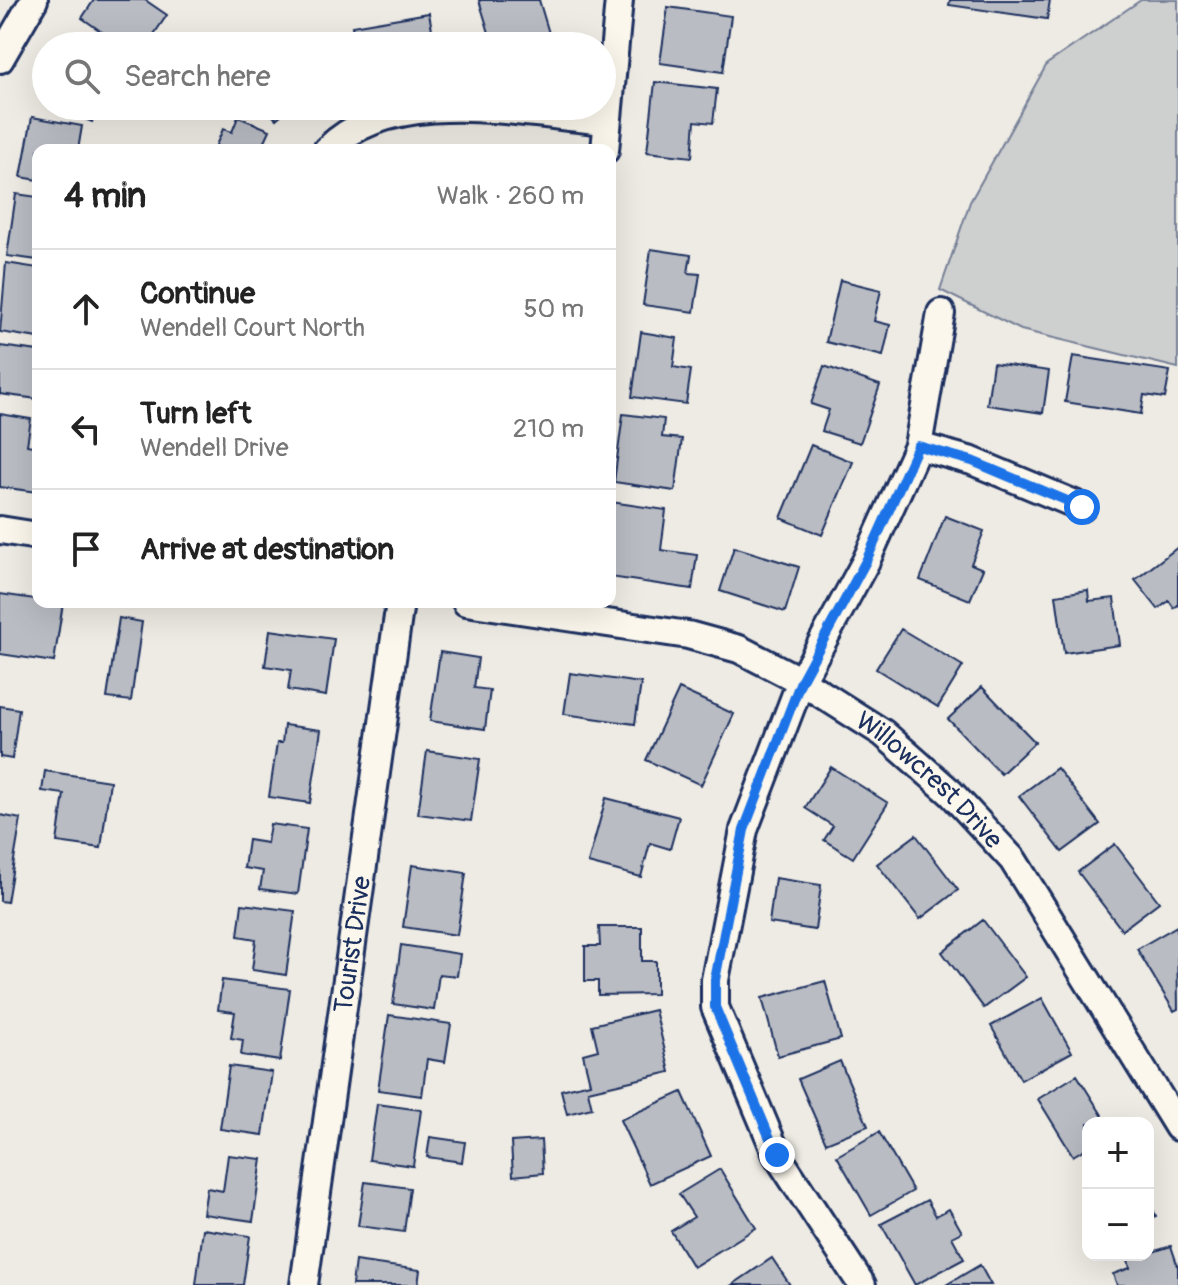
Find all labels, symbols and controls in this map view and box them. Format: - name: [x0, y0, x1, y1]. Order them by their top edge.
- search box: [32, 32, 616, 120]
- icon: search: [60, 54, 104, 98]
- text: Search here: [124, 58, 271, 95]
- text: 4 min: [64, 175, 146, 218]
- text: Walk · 260 m: [437, 180, 584, 212]
- text: Continue: [140, 275, 255, 312]
- icon: ahead: [64, 287, 108, 331]
- text: 50 m: [523, 293, 584, 325]
- text: Wendell Court North: [140, 312, 365, 344]
- text: Turn left: [140, 395, 251, 432]
- icon: left: [64, 407, 108, 451]
- text: 210 m: [513, 413, 584, 445]
- text: Wendell Drive: [140, 432, 289, 464]
- route start: [1064, 489, 1100, 525]
- icon: arrive: [64, 527, 108, 571]
- text: Arrive at destination: [140, 531, 394, 568]
- street label: Willowcrest Drive: [850, 705, 1009, 856]
- street label: Tourist Drive: [327, 874, 378, 1015]
- map controls: [1082, 1117, 1154, 1261]
- button: +: [1082, 1117, 1154, 1189]
- route end: [759, 1137, 795, 1173]
- button: −: [1082, 1189, 1154, 1261]

